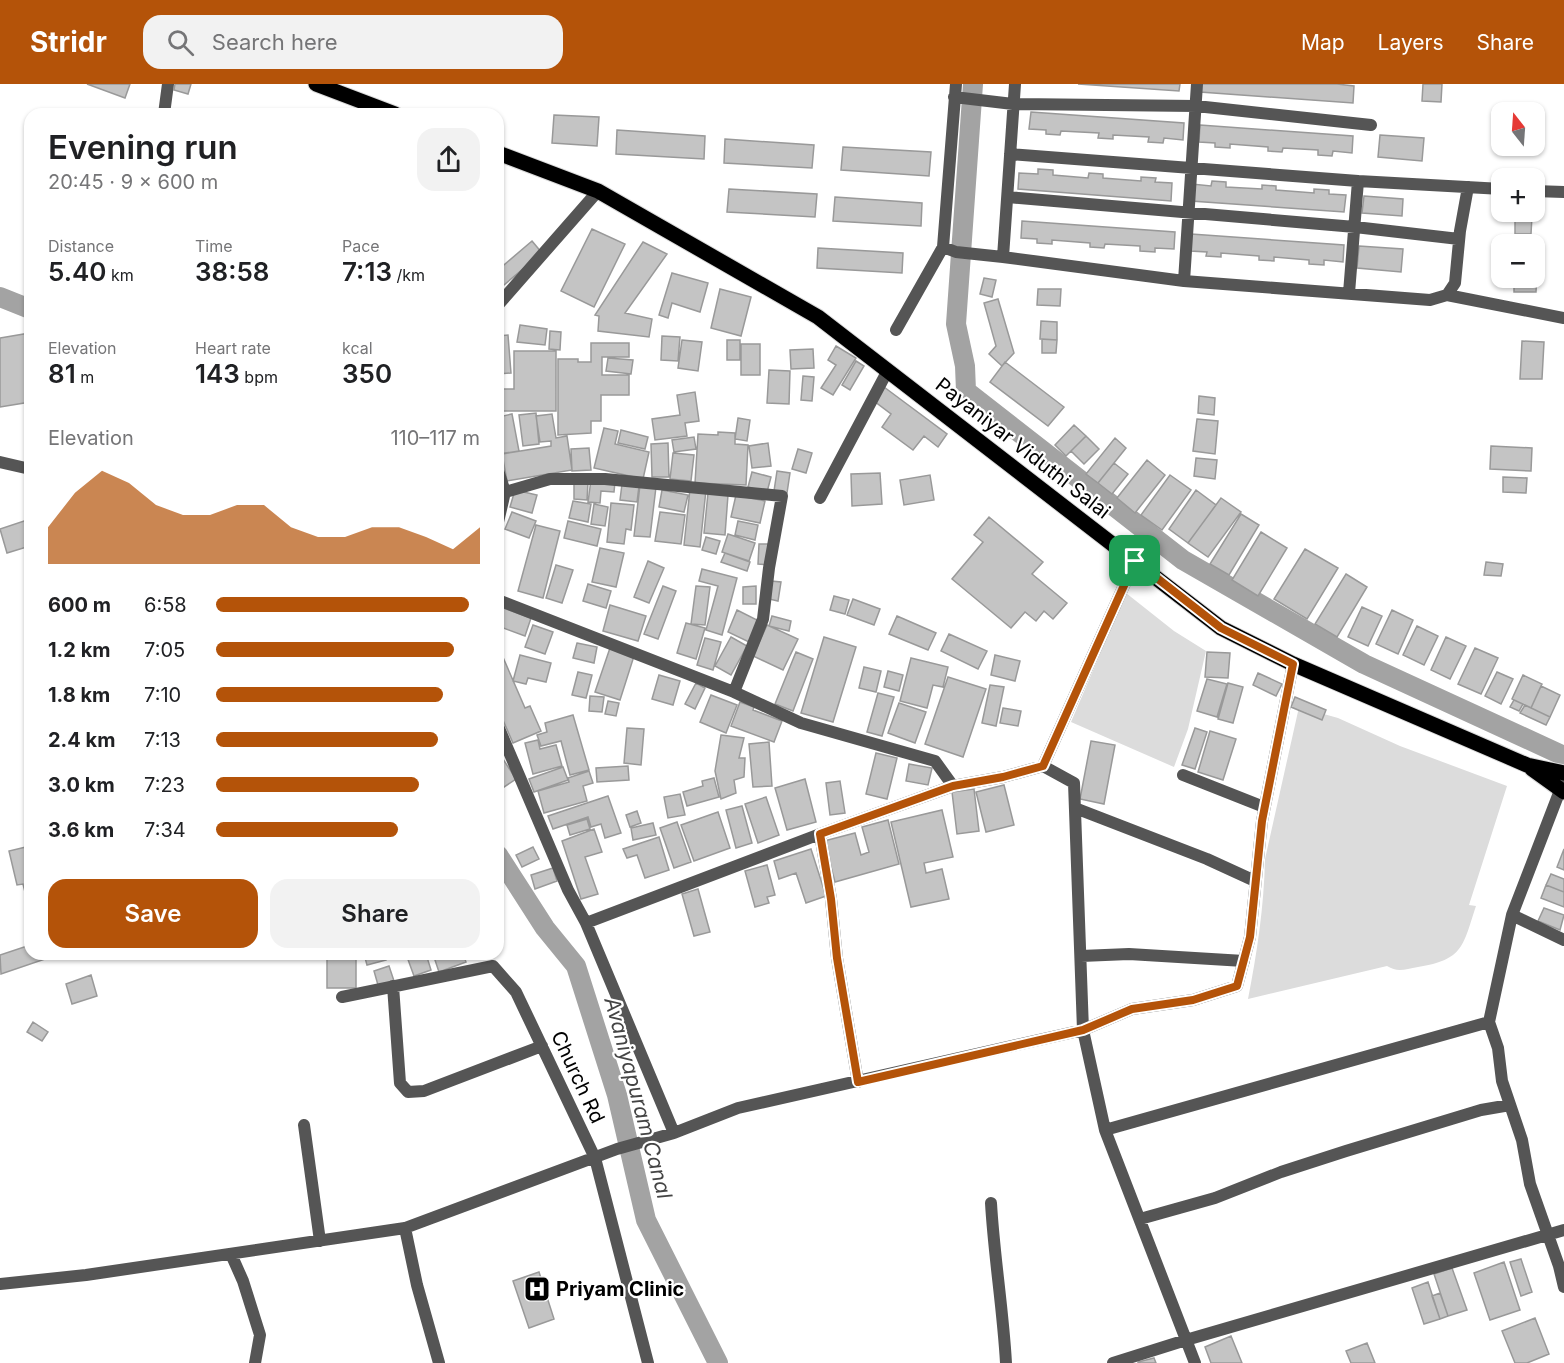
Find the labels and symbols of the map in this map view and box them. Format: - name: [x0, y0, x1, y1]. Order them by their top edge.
- north arrow: [1491, 102, 1545, 156]
- street label: Payaniyar Viduthi Salai: [931, 372, 1115, 524]
- pin: [1109, 535, 1160, 586]
- water label: Avaniyapuram Canal: [599, 993, 678, 1202]
- street label: Church Rd: [546, 1027, 610, 1127]
- hospital icon: Priyam Clinic: [522, 1274, 552, 1304]
- place label: Priyam Clinic: [556, 1277, 684, 1301]

